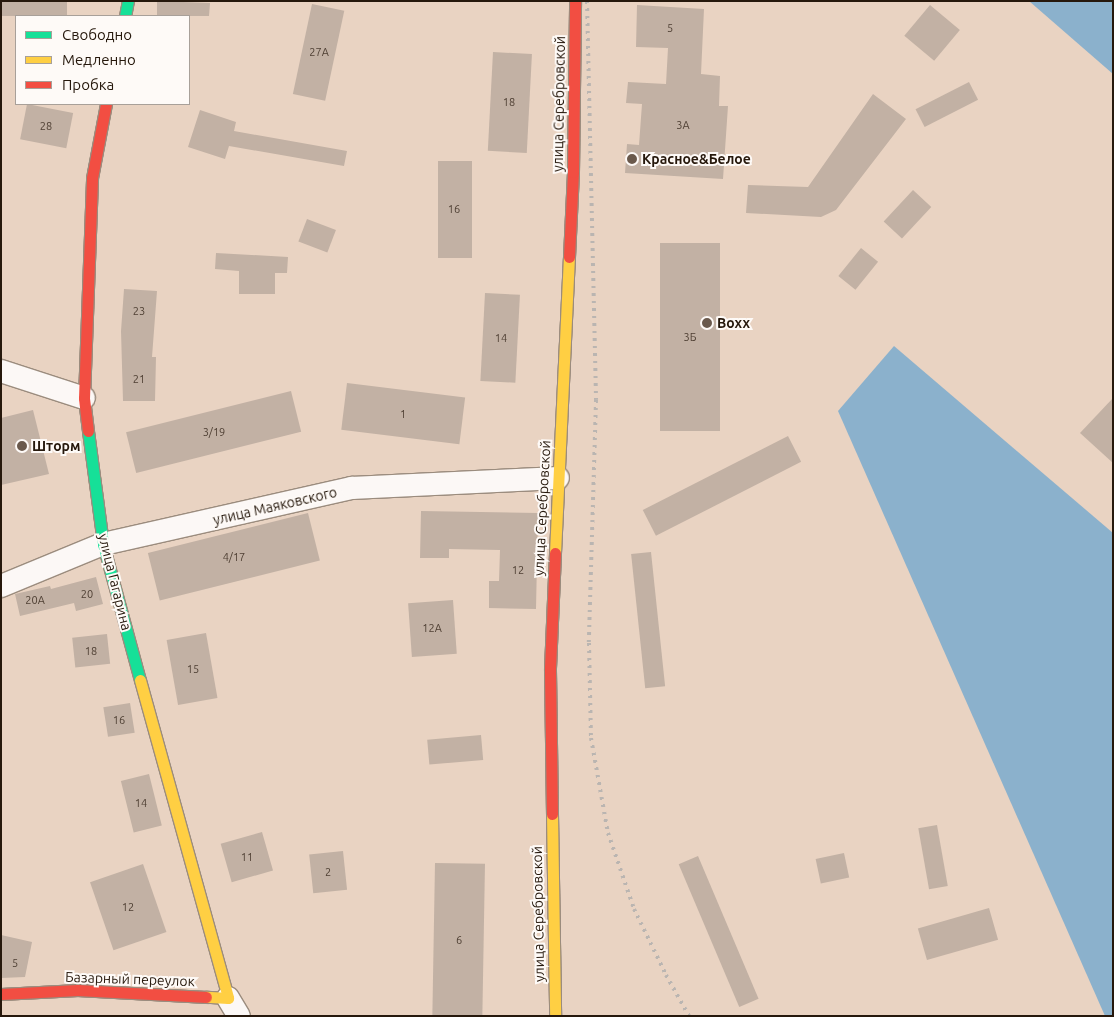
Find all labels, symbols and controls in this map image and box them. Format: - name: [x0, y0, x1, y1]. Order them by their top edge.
- legend: [15, 15, 190, 105]
- house number: 5: [667, 21, 673, 35]
- text: Свободно: [62, 26, 132, 43]
- street label: улица Серебровской: [549, 36, 569, 172]
- house number: 27А: [309, 45, 329, 59]
- text: Медленно: [62, 51, 136, 68]
- text: Пробка: [62, 76, 114, 93]
- house number: 18: [503, 95, 515, 109]
- house number: 3А: [676, 118, 690, 132]
- house number: 28: [40, 119, 52, 133]
- place label: Красное&Белое: [642, 151, 751, 167]
- marker: Красное&Белое: [626, 153, 638, 165]
- house number: 16: [448, 202, 460, 216]
- house number: 23: [133, 304, 145, 318]
- place label: Boxx: [717, 315, 750, 331]
- marker: Boxx: [701, 317, 713, 329]
- house number: 3Б: [684, 330, 696, 344]
- house number: 14: [495, 331, 507, 345]
- house number: 21: [133, 372, 145, 386]
- house number: 1: [400, 407, 406, 421]
- house number: 3/19: [203, 425, 225, 439]
- place label: Шторм: [32, 438, 81, 454]
- marker: Шторм: [16, 440, 28, 452]
- street label: улица Серебровской: [530, 440, 554, 576]
- street label: улица Маяковского: [211, 484, 339, 528]
- street label: улица Гагарина: [95, 532, 135, 632]
- house number: 4/17: [223, 550, 245, 564]
- house number: 12: [512, 563, 524, 577]
- house number: 20: [81, 587, 93, 601]
- house number: 20А: [25, 593, 45, 607]
- house number: 12А: [422, 621, 442, 635]
- house number: 18: [85, 644, 97, 658]
- house number: 15: [187, 662, 199, 676]
- house number: 16: [113, 713, 125, 727]
- house number: 14: [135, 796, 147, 810]
- street label: улица Серебровской: [528, 846, 548, 982]
- house number: 11: [241, 850, 253, 864]
- house number: 2: [325, 865, 331, 879]
- house number: 12: [122, 900, 134, 914]
- house number: 6: [456, 933, 462, 947]
- house number: 5: [12, 956, 18, 970]
- street label: Базарный переулок: [65, 968, 195, 990]

